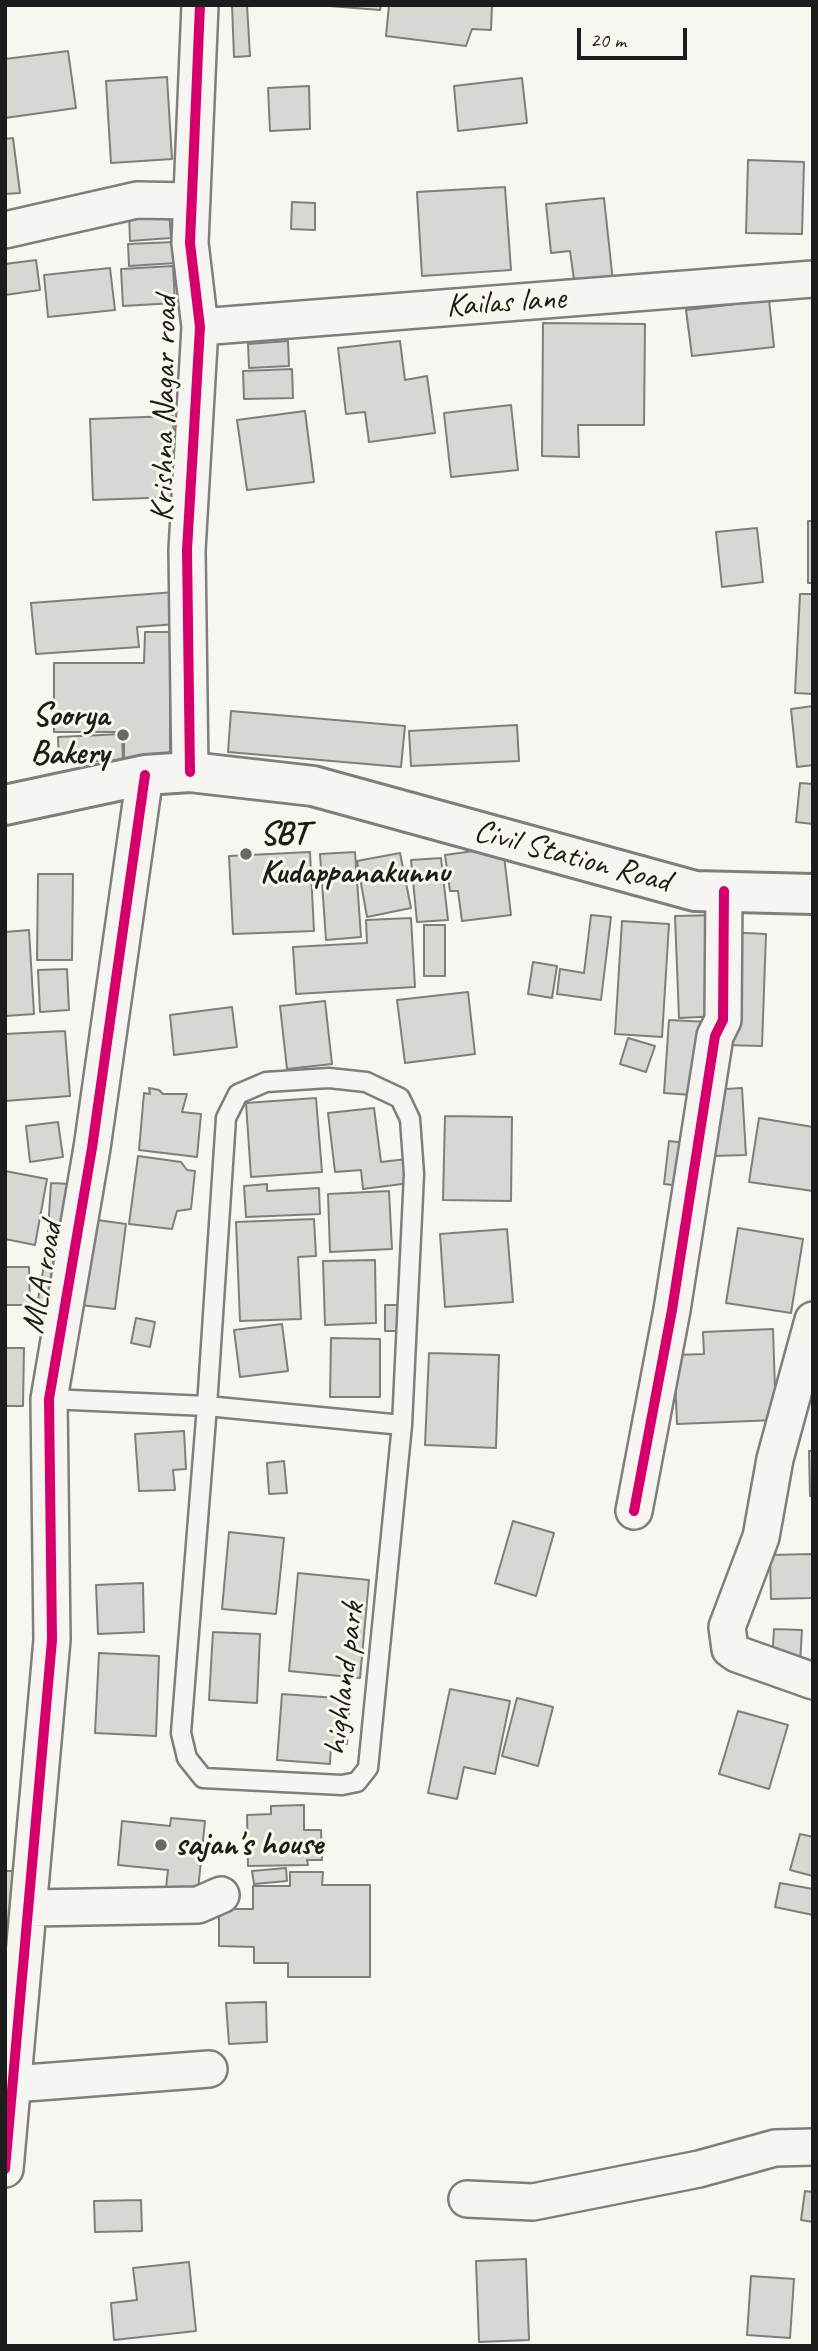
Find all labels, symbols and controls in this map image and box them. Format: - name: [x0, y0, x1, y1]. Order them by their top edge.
- scale bar: [580, 14, 690, 58]
- text: 20 m: [590, 27, 626, 53]
- street label: Kailas lane: [445, 279, 567, 327]
- street label: Krishna Nagar road: [143, 296, 187, 522]
- place label: Soorya Bakery: [31, 696, 109, 774]
- marker: Soorya Bakery: [115, 727, 131, 743]
- street label: Civil Station Road: [470, 812, 674, 902]
- place label: SBT Kudappanakunnu: [260, 815, 449, 893]
- marker: SBT Kudappanakunnu: [238, 846, 254, 862]
- street label: MLA road: [14, 1219, 72, 1337]
- street label: highland park: [316, 1600, 374, 1758]
- place label: sajan's house: [175, 1825, 323, 1865]
- marker: sajan's house: [153, 1837, 169, 1853]

